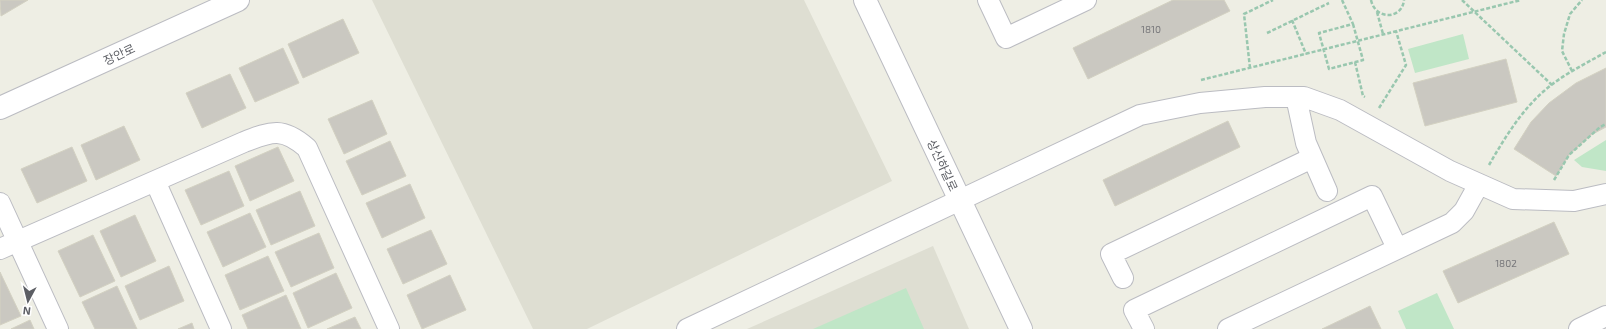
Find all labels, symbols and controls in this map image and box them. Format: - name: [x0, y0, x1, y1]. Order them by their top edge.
- house number: 1810: [1141, 23, 1161, 35]
- street label: 장안로: [101, 41, 137, 67]
- street label: 상신하길로: [925, 137, 961, 193]
- house number: 1802: [1495, 257, 1517, 269]
- north arrow: [8, 281, 48, 321]
- text: N: [22, 304, 31, 318]

